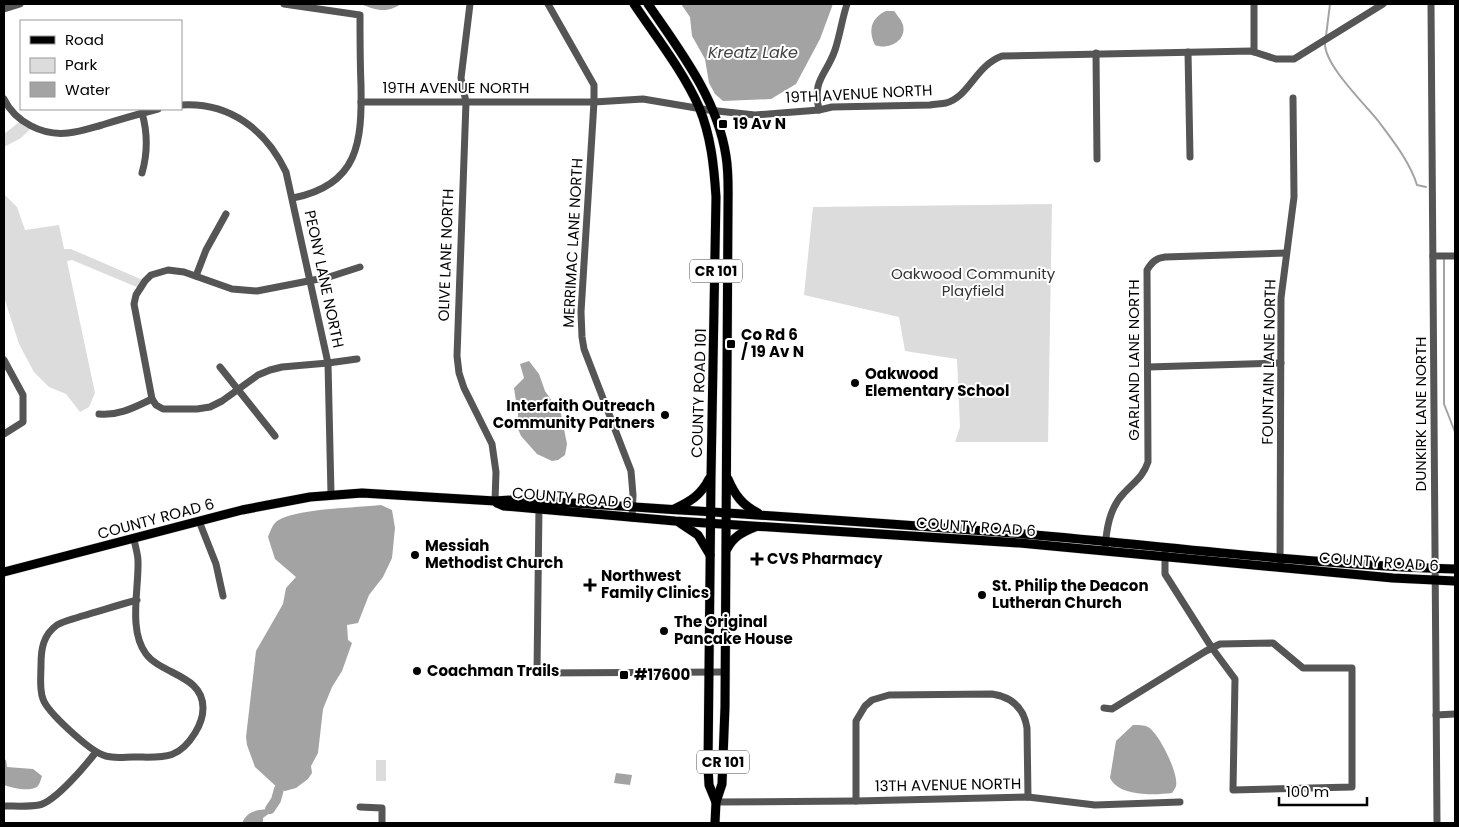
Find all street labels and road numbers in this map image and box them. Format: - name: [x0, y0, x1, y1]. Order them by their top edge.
- street label: 19TH AVENUE NORTH: [382, 77, 530, 98]
- street label: 19TH AVENUE NORTH: [785, 79, 933, 108]
- street label: MERRIMAC LANE NORTH: [558, 158, 587, 328]
- street label: OLIVE LANE NORTH: [433, 188, 458, 322]
- street label: PEONY LANE NORTH: [300, 208, 349, 350]
- road number: CR 101: [690, 260, 742, 282]
- street label: GARLAND LANE NORTH: [1123, 279, 1144, 441]
- street label: FOUNTAIN LANE NORTH: [1257, 279, 1280, 445]
- street label: COUNTY ROAD 101: [686, 328, 711, 458]
- street label: DUNKIRK LANE NORTH: [1410, 337, 1431, 491]
- street label: COUNTY ROAD 6: [511, 482, 633, 513]
- street label: COUNTY ROAD 6: [95, 493, 217, 544]
- street label: COUNTY ROAD 6: [915, 512, 1037, 541]
- street label: COUNTY ROAD 6: [1318, 547, 1440, 576]
- road number: CR 101: [697, 750, 749, 774]
- street label: 13TH AVENUE NORTH: [875, 773, 1021, 796]

